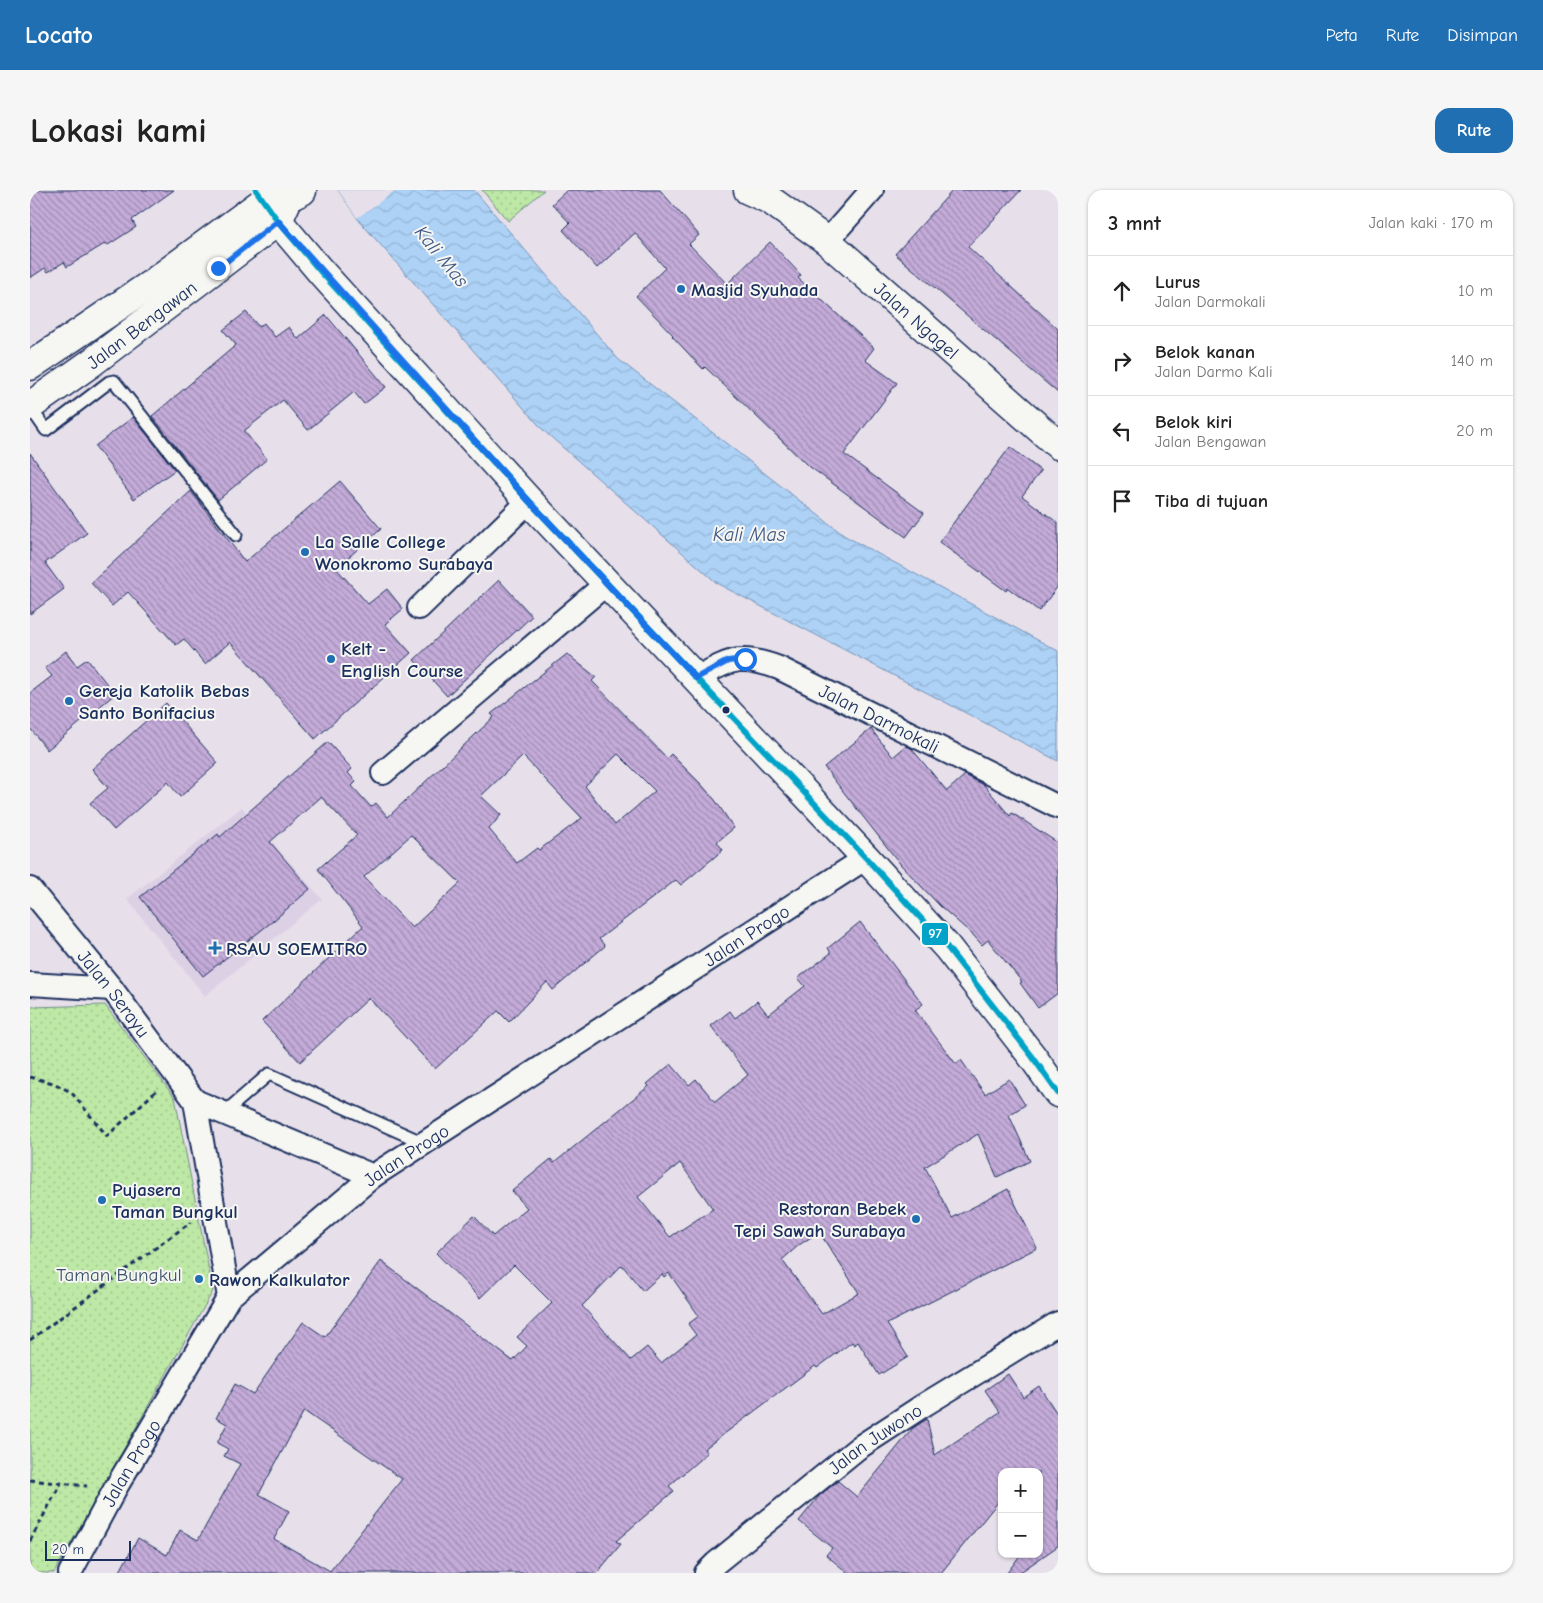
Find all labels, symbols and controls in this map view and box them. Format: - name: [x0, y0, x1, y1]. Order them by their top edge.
- text: Locato: [25, 21, 93, 49]
- text: Peta: [1325, 25, 1358, 46]
- text: Rute: [1386, 25, 1419, 46]
- text: Disimpan: [1447, 25, 1518, 46]
- button: Rute: [1435, 108, 1513, 153]
- text: Lokasi kami: [30, 110, 207, 151]
- text: 3 mnt: [1108, 211, 1161, 235]
- text: Jalan kaki · 170 m: [1369, 214, 1493, 232]
- water label: Kali Mas: [410, 221, 474, 292]
- route end: [207, 257, 230, 280]
- text: Lurus: [1155, 271, 1200, 293]
- street label: Jalan Bengawan: [83, 277, 201, 374]
- icon: ahead: [1108, 277, 1136, 305]
- street label: Jalan Ngagel: [869, 278, 963, 364]
- place label: Masjid Syuhada: [691, 279, 818, 301]
- text: 10 m: [1458, 282, 1493, 300]
- marker: Masjid Syuhada: [675, 283, 687, 295]
- text: Jalan Darmokali: [1155, 293, 1266, 311]
- text: Belok kanan: [1155, 341, 1255, 363]
- icon: right: [1108, 347, 1136, 375]
- text: 140 m: [1451, 352, 1493, 370]
- text: Jalan Darmo Kali: [1155, 363, 1273, 381]
- text: Belok kiri: [1155, 411, 1232, 433]
- icon: left: [1108, 417, 1136, 445]
- text: 20 m: [1456, 422, 1493, 440]
- text: Jalan Bengawan: [1155, 433, 1266, 451]
- icon: arrive: [1108, 487, 1136, 515]
- text: Tiba di tujuan: [1155, 490, 1268, 512]
- water label: Kali Mas: [713, 523, 786, 546]
- place label: La Salle College Wonokromo Surabaya: [315, 531, 493, 575]
- marker: La Salle College Wonokromo Surabaya: [299, 546, 311, 558]
- place label: Kelt - English Course: [341, 638, 463, 682]
- route start: [734, 648, 757, 671]
- marker: Kelt - English Course: [325, 653, 337, 665]
- place label: Gereja Katolik Bebas Santo Bonifacius: [79, 680, 249, 724]
- street label: Jalan Darmokali: [815, 680, 943, 758]
- marker: Gereja Katolik Bebas Santo Bonifacius: [63, 695, 75, 707]
- unlabelled marker: [721, 705, 731, 715]
- street label: Jalan Progo: [700, 900, 794, 972]
- line badge: 97: [921, 922, 949, 946]
- text: 97: [928, 925, 943, 942]
- place label: RSAU SOEMITRO: [226, 938, 367, 960]
- marker: RSAU SOEMITRO: [208, 941, 222, 955]
- street label: Jalan Serayu: [73, 946, 154, 1042]
- street label: Jalan Progo: [359, 1120, 453, 1191]
- place label: Pujasera Taman Bungkul: [112, 1179, 238, 1223]
- marker: Pujasera Taman Bungkul: [96, 1194, 108, 1206]
- place label: Restoran Bebek Tepi Sawah Surabaya: [734, 1198, 907, 1242]
- marker: Restoran Bebek Tepi Sawah Surabaya: [910, 1213, 922, 1225]
- park label: Taman Bungkul: [56, 1264, 182, 1286]
- place label: Rawon Kalkulator: [209, 1269, 350, 1291]
- marker: Rawon Kalkulator: [193, 1273, 205, 1285]
- street label: Jalan Juwono: [824, 1399, 926, 1480]
- street label: Jalan Progo: [98, 1416, 166, 1511]
- map controls: [998, 1468, 1043, 1558]
- button: +: [998, 1468, 1043, 1513]
- button: −: [998, 1513, 1043, 1558]
- scale bar: [45, 1538, 131, 1561]
- text: 20 m: [52, 1541, 84, 1558]

